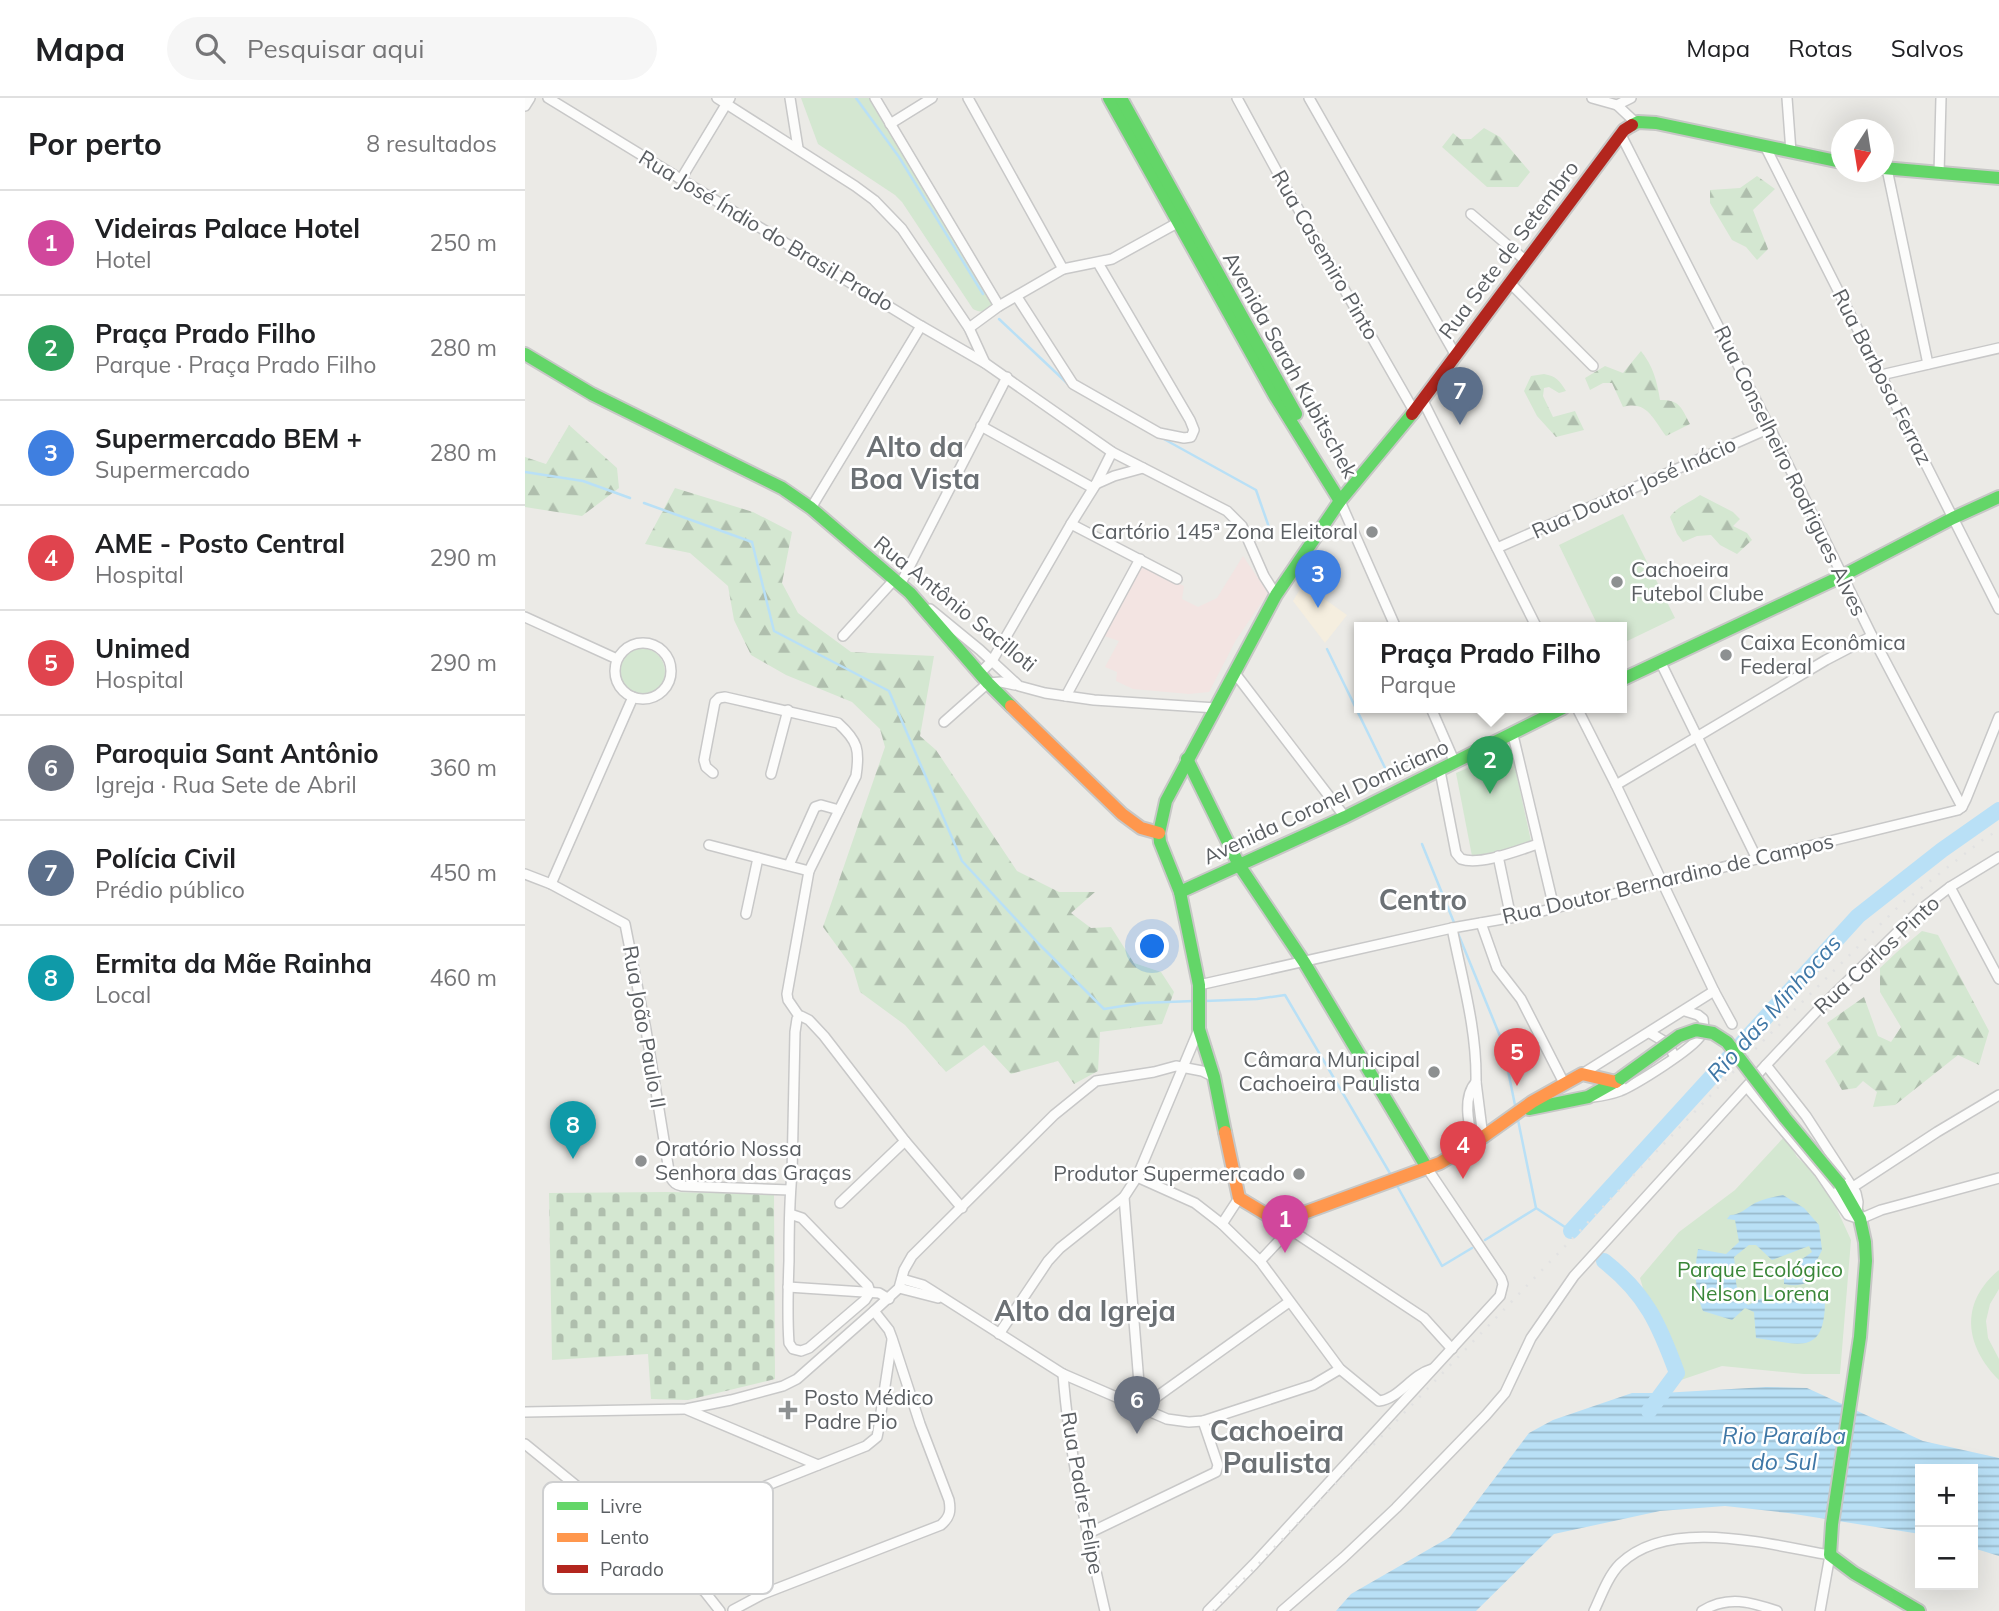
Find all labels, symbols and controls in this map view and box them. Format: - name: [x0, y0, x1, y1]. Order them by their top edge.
- search box: [167, 17, 657, 80]
- text: Mapa: [35, 28, 125, 69]
- icon: search: [191, 29, 229, 67]
- text: Pesquisar aqui: [247, 32, 424, 65]
- text: Mapa: [1686, 33, 1750, 63]
- text: Rotas: [1788, 33, 1853, 63]
- text: Salvos: [1891, 33, 1964, 63]
- north arrow: [1831, 119, 1894, 182]
- text: Por perto: [28, 125, 162, 163]
- text: 8 resultados: [366, 129, 497, 158]
- street label: Rua José Índio do Brasil Prado: [635, 144, 898, 317]
- street label: Rua Sete de Setembro: [1433, 155, 1584, 344]
- street label: Rua Casemiro Pinto: [1267, 165, 1385, 344]
- text: Videiras Palace Hotel: [95, 212, 360, 245]
- text: 1: [44, 228, 58, 257]
- text: 250 m: [429, 228, 497, 257]
- text: Hotel: [95, 245, 152, 274]
- street label: Avenida Sarah Kubitschek: [1218, 247, 1364, 482]
- street label: Rua Barbosa Ferraz: [1827, 284, 1938, 469]
- text: Praça Prado Filho: [95, 317, 316, 350]
- street label: Rua Conselheiro Rodrigues Alves: [1709, 321, 1873, 620]
- text: 2: [44, 333, 58, 362]
- text: 280 m: [429, 333, 497, 362]
- text: Parque · Praça Prado Filho: [95, 350, 376, 379]
- pin: 7: [1437, 367, 1483, 425]
- text: Supermercado BEM +: [95, 422, 362, 455]
- district label: Alto da Boa Vista: [850, 429, 980, 496]
- street label: Rua Doutor José Inácio: [1527, 430, 1740, 544]
- text: 3: [44, 438, 58, 467]
- text: 280 m: [429, 438, 497, 467]
- text: Supermercado: [95, 455, 250, 484]
- place label: Cartório 145ª Zona Eleitoral: [1091, 518, 1358, 544]
- marker: Cartório 145ª Zona Eleitoral: [1364, 524, 1380, 540]
- text: AME - Posto Central: [95, 527, 345, 560]
- street label: Rua Antônio Sacilloti: [869, 530, 1042, 677]
- text: 4: [44, 543, 58, 572]
- text: 290 m: [429, 543, 497, 572]
- pin: 3: [1295, 550, 1341, 608]
- place label: Cachoeira Futebol Clube: [1631, 556, 1764, 606]
- text: Hospital: [95, 560, 184, 589]
- marker: Cachoeira Futebol Clube: [1609, 574, 1625, 590]
- popup: [1354, 622, 1627, 713]
- place label: Caixa Econômica Federal: [1740, 629, 1906, 679]
- text: Unimed: [95, 632, 190, 665]
- text: Praça Prado Filho: [1380, 637, 1601, 670]
- marker: Caixa Econômica Federal: [1718, 647, 1734, 663]
- text: 5: [44, 648, 58, 677]
- text: 290 m: [429, 648, 497, 677]
- text: Hospital: [95, 665, 184, 694]
- text: Parque: [1380, 670, 1456, 699]
- street label: Avenida Coronel Domiciano: [1199, 733, 1453, 870]
- pin: 2: [1467, 736, 1513, 794]
- text: Paroquia Sant Antônio: [95, 737, 379, 770]
- text: 6: [44, 753, 58, 782]
- text: 360 m: [429, 753, 497, 782]
- text: Igreja · Rua Sete de Abril: [95, 770, 357, 799]
- street label: Rua Doutor Bernardino de Campos: [1499, 827, 1836, 929]
- text: Polícia Civil: [95, 842, 236, 875]
- text: 7: [44, 858, 58, 887]
- text: 450 m: [429, 858, 497, 887]
- text: Prédio público: [95, 875, 245, 904]
- district label: Centro: [1379, 882, 1467, 917]
- street label: Rua Carlos Pinto: [1808, 889, 1944, 1019]
- water label: Rio das Minhocas: [1700, 928, 1847, 1087]
- your location: [1135, 929, 1169, 963]
- street label: Rua João Paulo II: [618, 943, 672, 1110]
- text: Ermita da Mãe Rainha: [95, 947, 372, 980]
- text: 8: [44, 963, 58, 992]
- text: 460 m: [429, 963, 497, 992]
- text: Local: [95, 980, 151, 1009]
- pin: 5: [1494, 1028, 1540, 1086]
- place label: Câmara Municipal Cachoeira Paulista: [1239, 1046, 1420, 1096]
- marker: Câmara Municipal Cachoeira Paulista: [1426, 1064, 1442, 1080]
- pin: 8: [550, 1101, 596, 1159]
- pin: 4: [1440, 1121, 1486, 1179]
- place label: Oratório Nossa Senhora das Graças: [655, 1135, 852, 1185]
- marker: Oratório Nossa Senhora das Graças: [633, 1153, 649, 1169]
- place label: Produtor Supermercado: [1053, 1160, 1285, 1186]
- marker: Produtor Supermercado: [1291, 1166, 1307, 1182]
- pin: 1: [1262, 1195, 1308, 1253]
- park label: Parque Ecológico Nelson Lorena: [1677, 1256, 1843, 1306]
- district label: Alto da Igreja: [994, 1293, 1176, 1328]
- pin: 6: [1114, 1376, 1160, 1434]
- place label: Posto Médico Padre Pio: [804, 1384, 933, 1434]
- marker: Posto Médico Padre Pio: [778, 1400, 798, 1420]
- street label: Rua Padre Felipe: [1056, 1410, 1110, 1576]
- district label: Cachoeira Paulista: [1210, 1413, 1344, 1480]
- water label: Rio Paraíba do Sul: [1722, 1421, 1846, 1476]
- map controls: [1915, 1464, 1978, 1590]
- button: +: [1915, 1464, 1978, 1527]
- legend: [543, 1482, 773, 1594]
- text: Livre: [600, 1494, 642, 1518]
- text: Lento: [600, 1525, 649, 1549]
- button: −: [1915, 1527, 1978, 1590]
- text: Parado: [600, 1557, 664, 1581]

